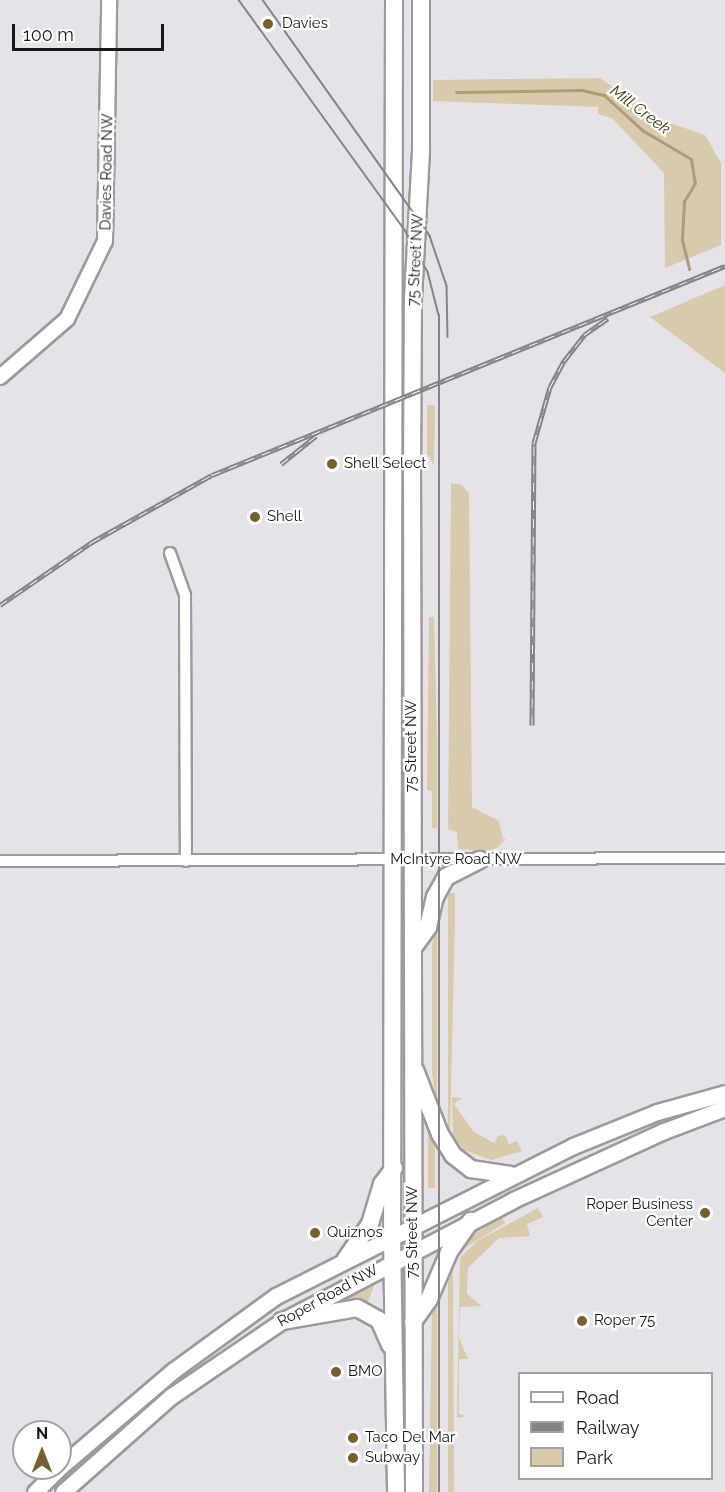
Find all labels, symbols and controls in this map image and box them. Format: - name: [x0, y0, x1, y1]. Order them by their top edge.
- scale bar: [15, 12, 166, 50]
- marker: Davies: [259, 15, 277, 33]
- place label: Davies: [282, 15, 328, 33]
- text: 100 m: [23, 24, 74, 45]
- water label: Mill Creek: [606, 81, 674, 139]
- street label: Davies Road NW: [97, 113, 117, 231]
- street label: 75 Street NW: [405, 213, 427, 307]
- place label: Shell Select: [344, 455, 427, 473]
- marker: Shell Select: [325, 457, 339, 471]
- place label: Shell: [267, 508, 302, 526]
- marker: Shell: [248, 510, 262, 524]
- street label: 75 Street NW: [403, 700, 421, 792]
- street label: McIntyre Road NW: [390, 851, 522, 869]
- street label: 75 Street NW: [404, 1186, 422, 1278]
- place label: Roper Business Center: [586, 1195, 693, 1230]
- marker: Roper Business Center: [698, 1206, 712, 1220]
- place label: Quiznos: [327, 1224, 383, 1242]
- marker: Quiznos: [308, 1226, 322, 1240]
- street label: Roper Road NW: [274, 1261, 382, 1331]
- place label: Roper 75: [594, 1312, 656, 1330]
- marker: Roper 75: [575, 1314, 589, 1328]
- place label: BMO: [348, 1363, 382, 1381]
- marker: BMO: [329, 1365, 343, 1379]
- legend: [518, 1372, 713, 1480]
- text: Road: [576, 1387, 619, 1408]
- text: Railway: [576, 1417, 640, 1438]
- north arrow: [12, 1420, 72, 1480]
- text: N: [36, 1424, 48, 1443]
- place label: Taco Del Mar: [365, 1429, 456, 1447]
- marker: Taco Del Mar: [346, 1431, 360, 1445]
- text: Park: [576, 1447, 613, 1468]
- place label: Subway: [365, 1449, 420, 1467]
- marker: Subway: [346, 1451, 360, 1465]

